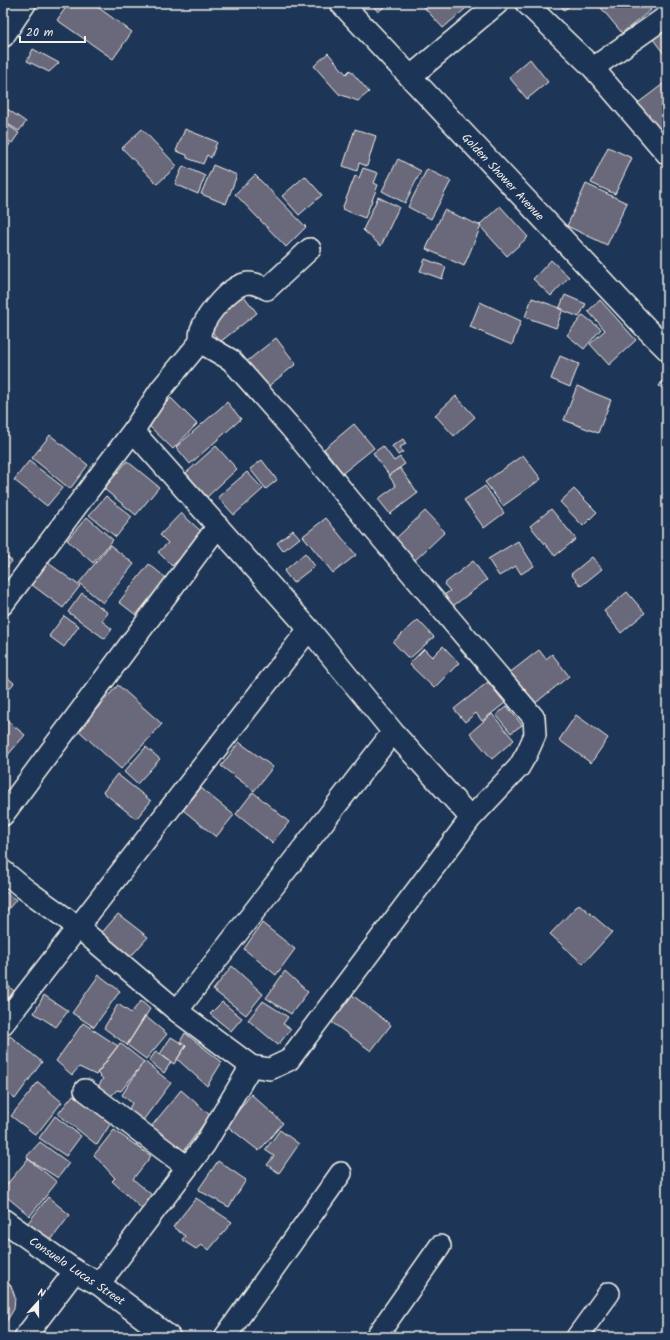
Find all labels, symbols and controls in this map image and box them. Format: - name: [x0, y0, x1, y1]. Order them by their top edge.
- scale bar: [20, 18, 85, 44]
- text: 20 m: [26, 23, 54, 42]
- street label: Golden Shower Avenue: [457, 129, 549, 226]
- street label: Consuelo Lucas Street: [25, 1232, 129, 1311]
- north arrow: [18, 1282, 58, 1322]
- text: N: [35, 1284, 48, 1303]

